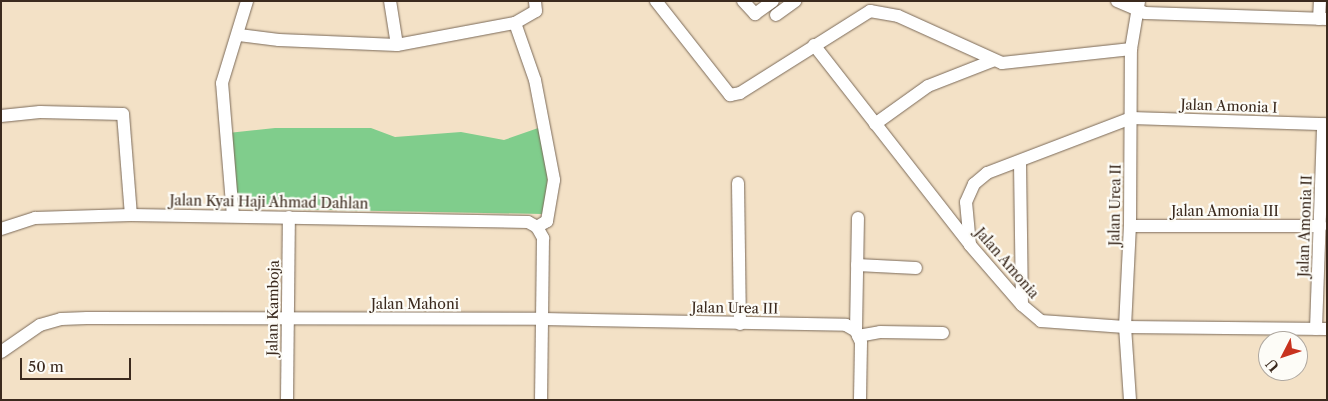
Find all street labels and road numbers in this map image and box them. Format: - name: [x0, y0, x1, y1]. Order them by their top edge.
- street label: Jalan Amonia I: [1180, 96, 1278, 116]
- street label: Jalan Urea II: [1106, 164, 1124, 246]
- street label: Jalan Amonia II: [1295, 174, 1315, 278]
- street label: Jalan Kyai Haji Ahmad Dahlan: [169, 192, 369, 212]
- street label: Jalan Amonia III: [1171, 203, 1279, 219]
- street label: Jalan Amonia: [972, 224, 1042, 302]
- street label: Jalan Kamboja: [264, 260, 282, 356]
- street label: Jalan Mahoni: [371, 296, 459, 312]
- street label: Jalan Urea III: [691, 299, 779, 317]

